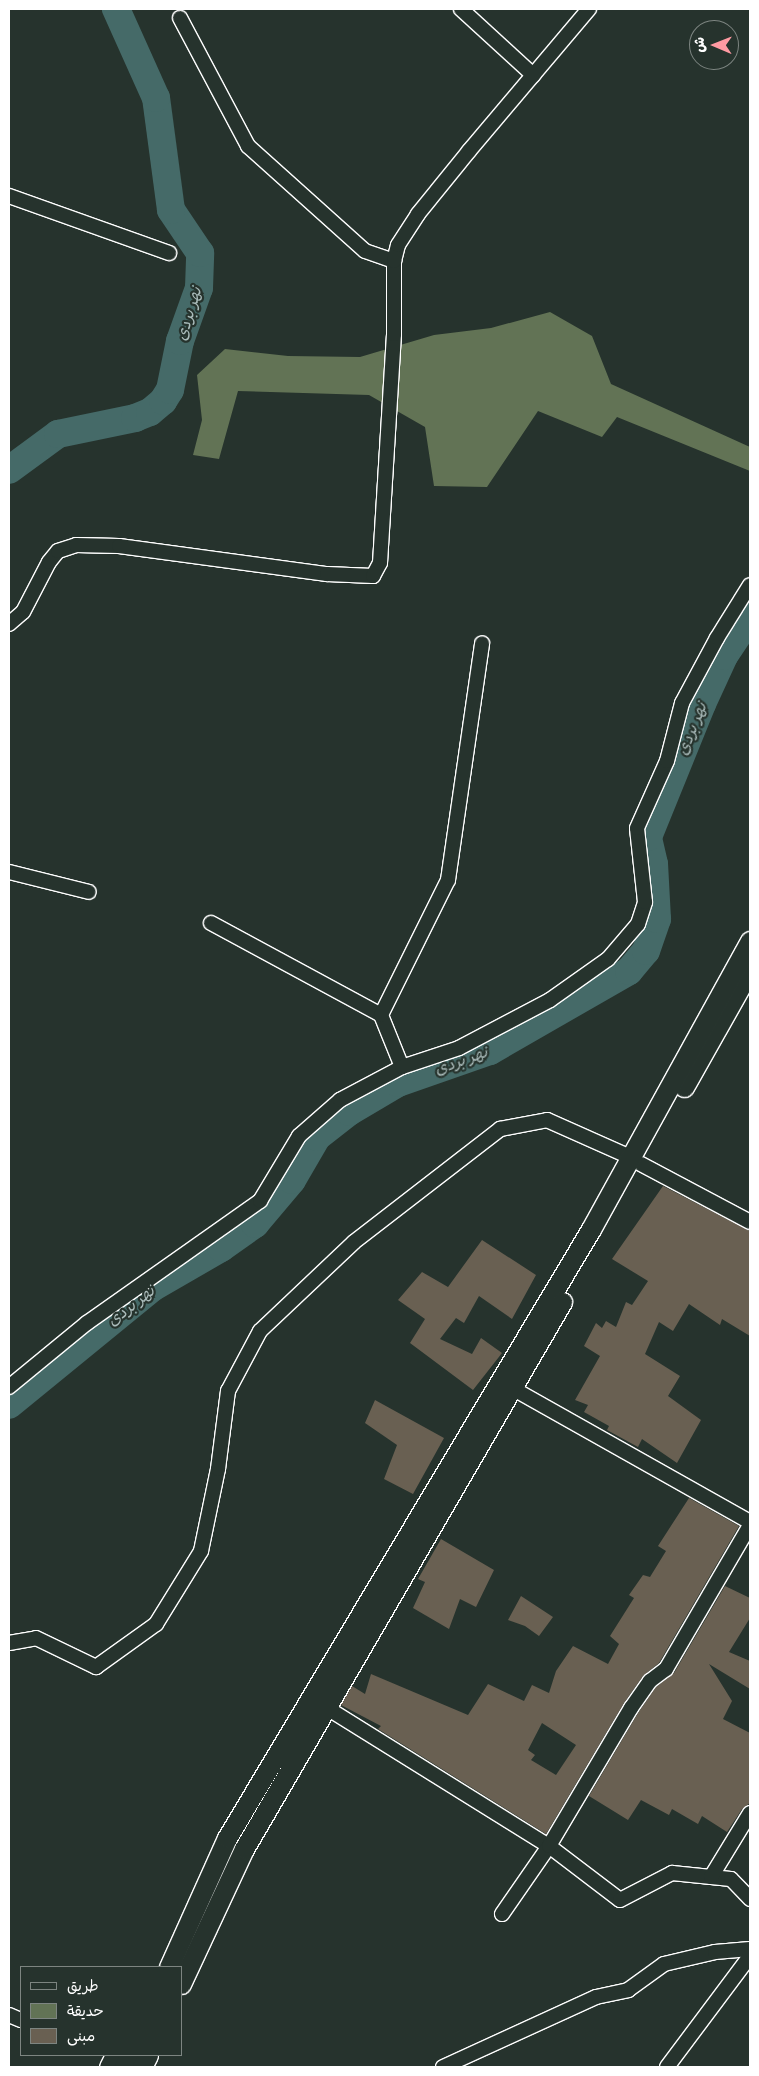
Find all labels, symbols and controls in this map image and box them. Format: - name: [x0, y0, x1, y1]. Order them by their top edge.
- north arrow: [689, 20, 739, 70]
- text: ش: [687, 37, 712, 53]
- water label: نهر بردى: [172, 285, 206, 343]
- water label: نهر بردى: [673, 700, 711, 758]
- water label: نهر بردى: [432, 1043, 490, 1079]
- water label: نهر بردى: [103, 1281, 159, 1331]
- legend: [20, 1966, 182, 2056]
- text: طريق: [67, 1973, 99, 1999]
- text: حديقة: [67, 1998, 104, 2024]
- text: مبنى: [67, 2023, 95, 2049]

